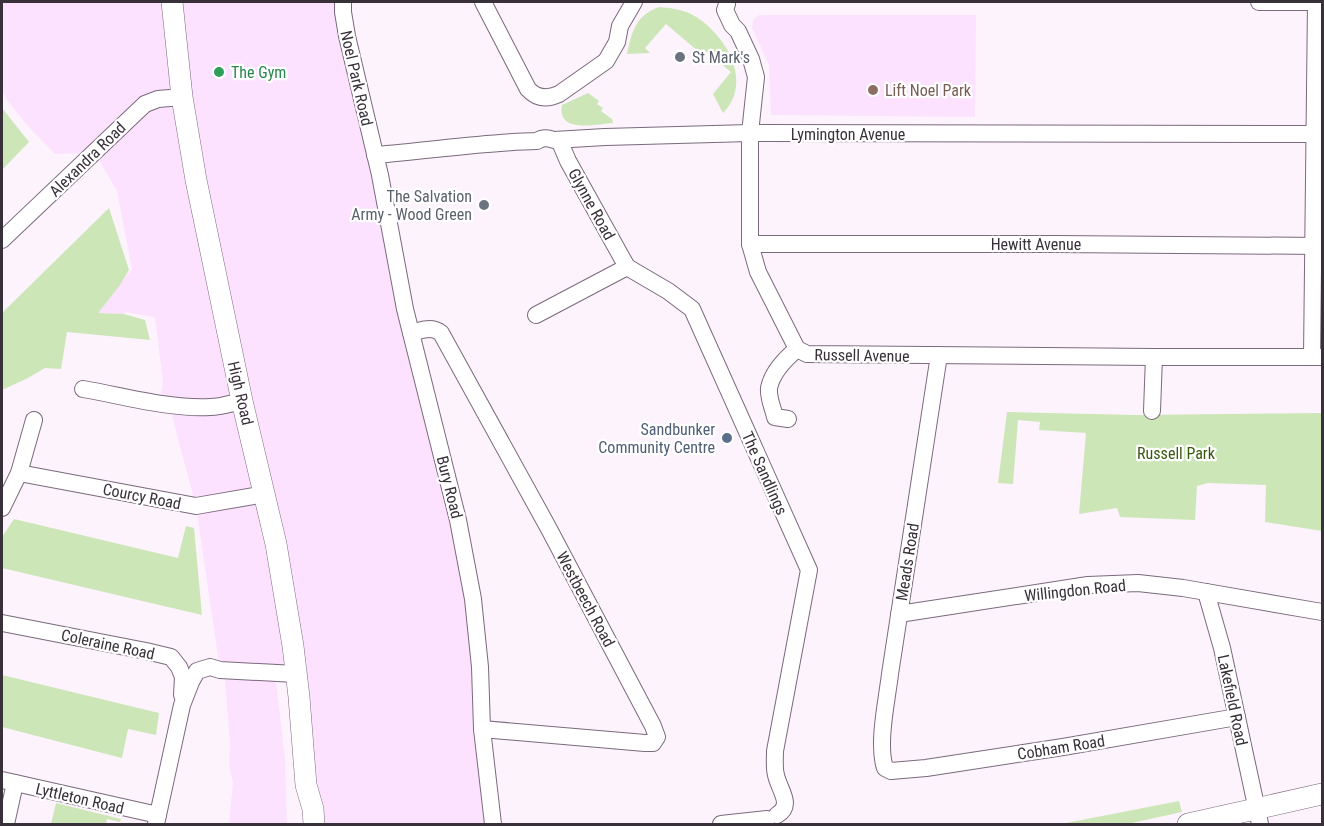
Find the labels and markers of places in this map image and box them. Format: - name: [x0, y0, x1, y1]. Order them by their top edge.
- place label: St Mark's: [692, 48, 750, 67]
- marker: St Mark's: [673, 50, 687, 64]
- place label: The Gym: [231, 63, 286, 82]
- marker: The Gym: [212, 65, 226, 79]
- place label: Lift Noel Park: [885, 81, 972, 100]
- marker: Lift Noel Park: [866, 83, 880, 97]
- place label: The Salvation Army - Wood Green: [351, 187, 472, 224]
- marker: The Salvation Army - Wood Green: [477, 198, 491, 212]
- place label: Sandbunker Community Centre: [598, 420, 715, 457]
- marker: Sandbunker Community Centre: [720, 431, 734, 445]

